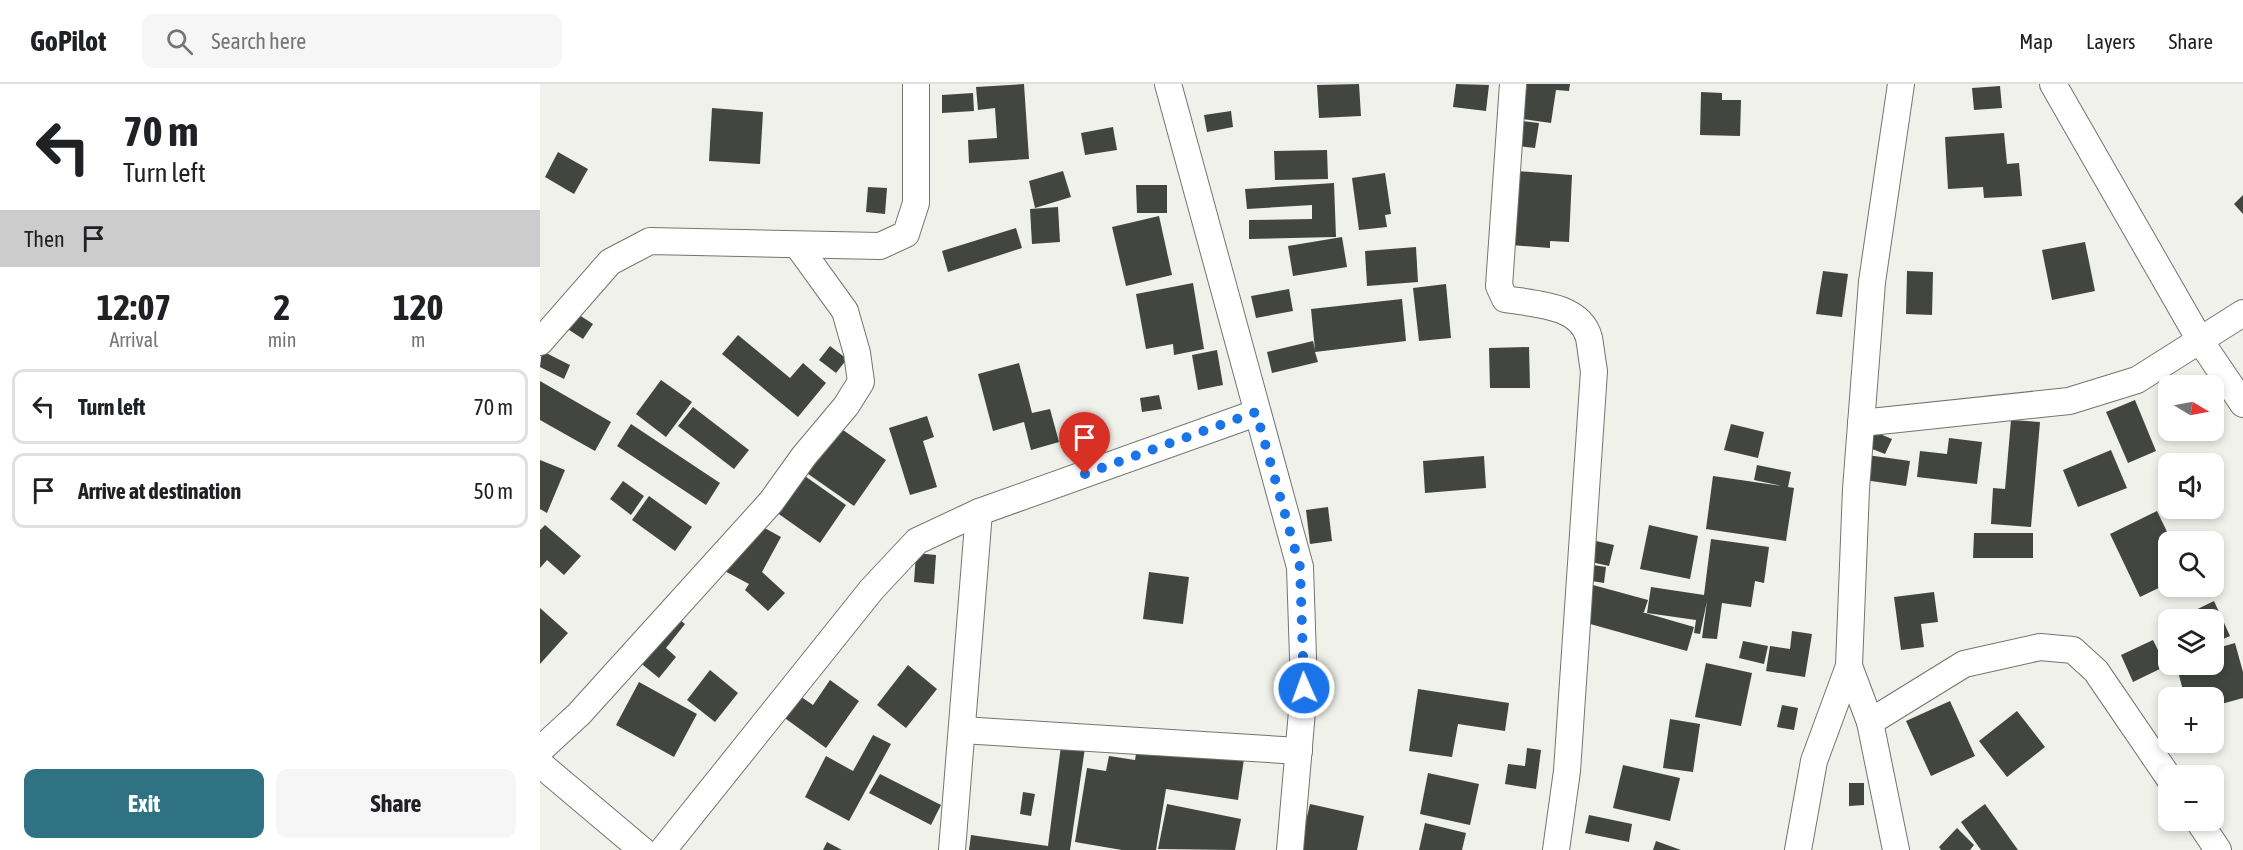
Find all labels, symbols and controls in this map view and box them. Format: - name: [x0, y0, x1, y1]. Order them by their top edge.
- search box: [142, 14, 562, 68]
- text: GoPilot: [30, 25, 106, 57]
- icon: search: [163, 25, 196, 58]
- text: Search here: [211, 28, 306, 54]
- text: Map: [2019, 29, 2053, 53]
- text: Layers: [2086, 29, 2136, 53]
- text: Share: [2169, 29, 2213, 53]
- text: 70 m: [123, 107, 198, 155]
- icon: left: [24, 108, 102, 186]
- text: Turn left: [123, 157, 206, 188]
- icon: arrive: [77, 222, 110, 255]
- text: Then: [24, 226, 65, 252]
- text: 12:07: [96, 286, 171, 328]
- text: 2: [274, 286, 290, 328]
- text: 120: [393, 286, 444, 328]
- text: Arrival: [109, 328, 158, 351]
- text: min: [268, 328, 296, 351]
- text: m: [411, 328, 425, 351]
- north arrow: [2158, 375, 2224, 441]
- map controls: [2158, 375, 2224, 831]
- icon: left: [27, 390, 60, 423]
- text: Turn left: [78, 394, 145, 420]
- text: 70 m: [473, 394, 513, 420]
- pin: [1059, 412, 1110, 474]
- icon: arrive: [1068, 421, 1101, 454]
- button: sound: [2158, 453, 2224, 519]
- icon: arrive: [27, 474, 60, 507]
- text: Arrive at destination: [78, 478, 241, 504]
- text: 50 m: [473, 478, 513, 504]
- button: search: [2158, 531, 2224, 597]
- button: layers: [2158, 609, 2224, 675]
- position arrow: [1272, 656, 1336, 720]
- button: +: [2158, 687, 2224, 753]
- button: −: [2158, 765, 2224, 831]
- button: Exit: [24, 769, 264, 838]
- button: Share: [276, 769, 516, 838]

